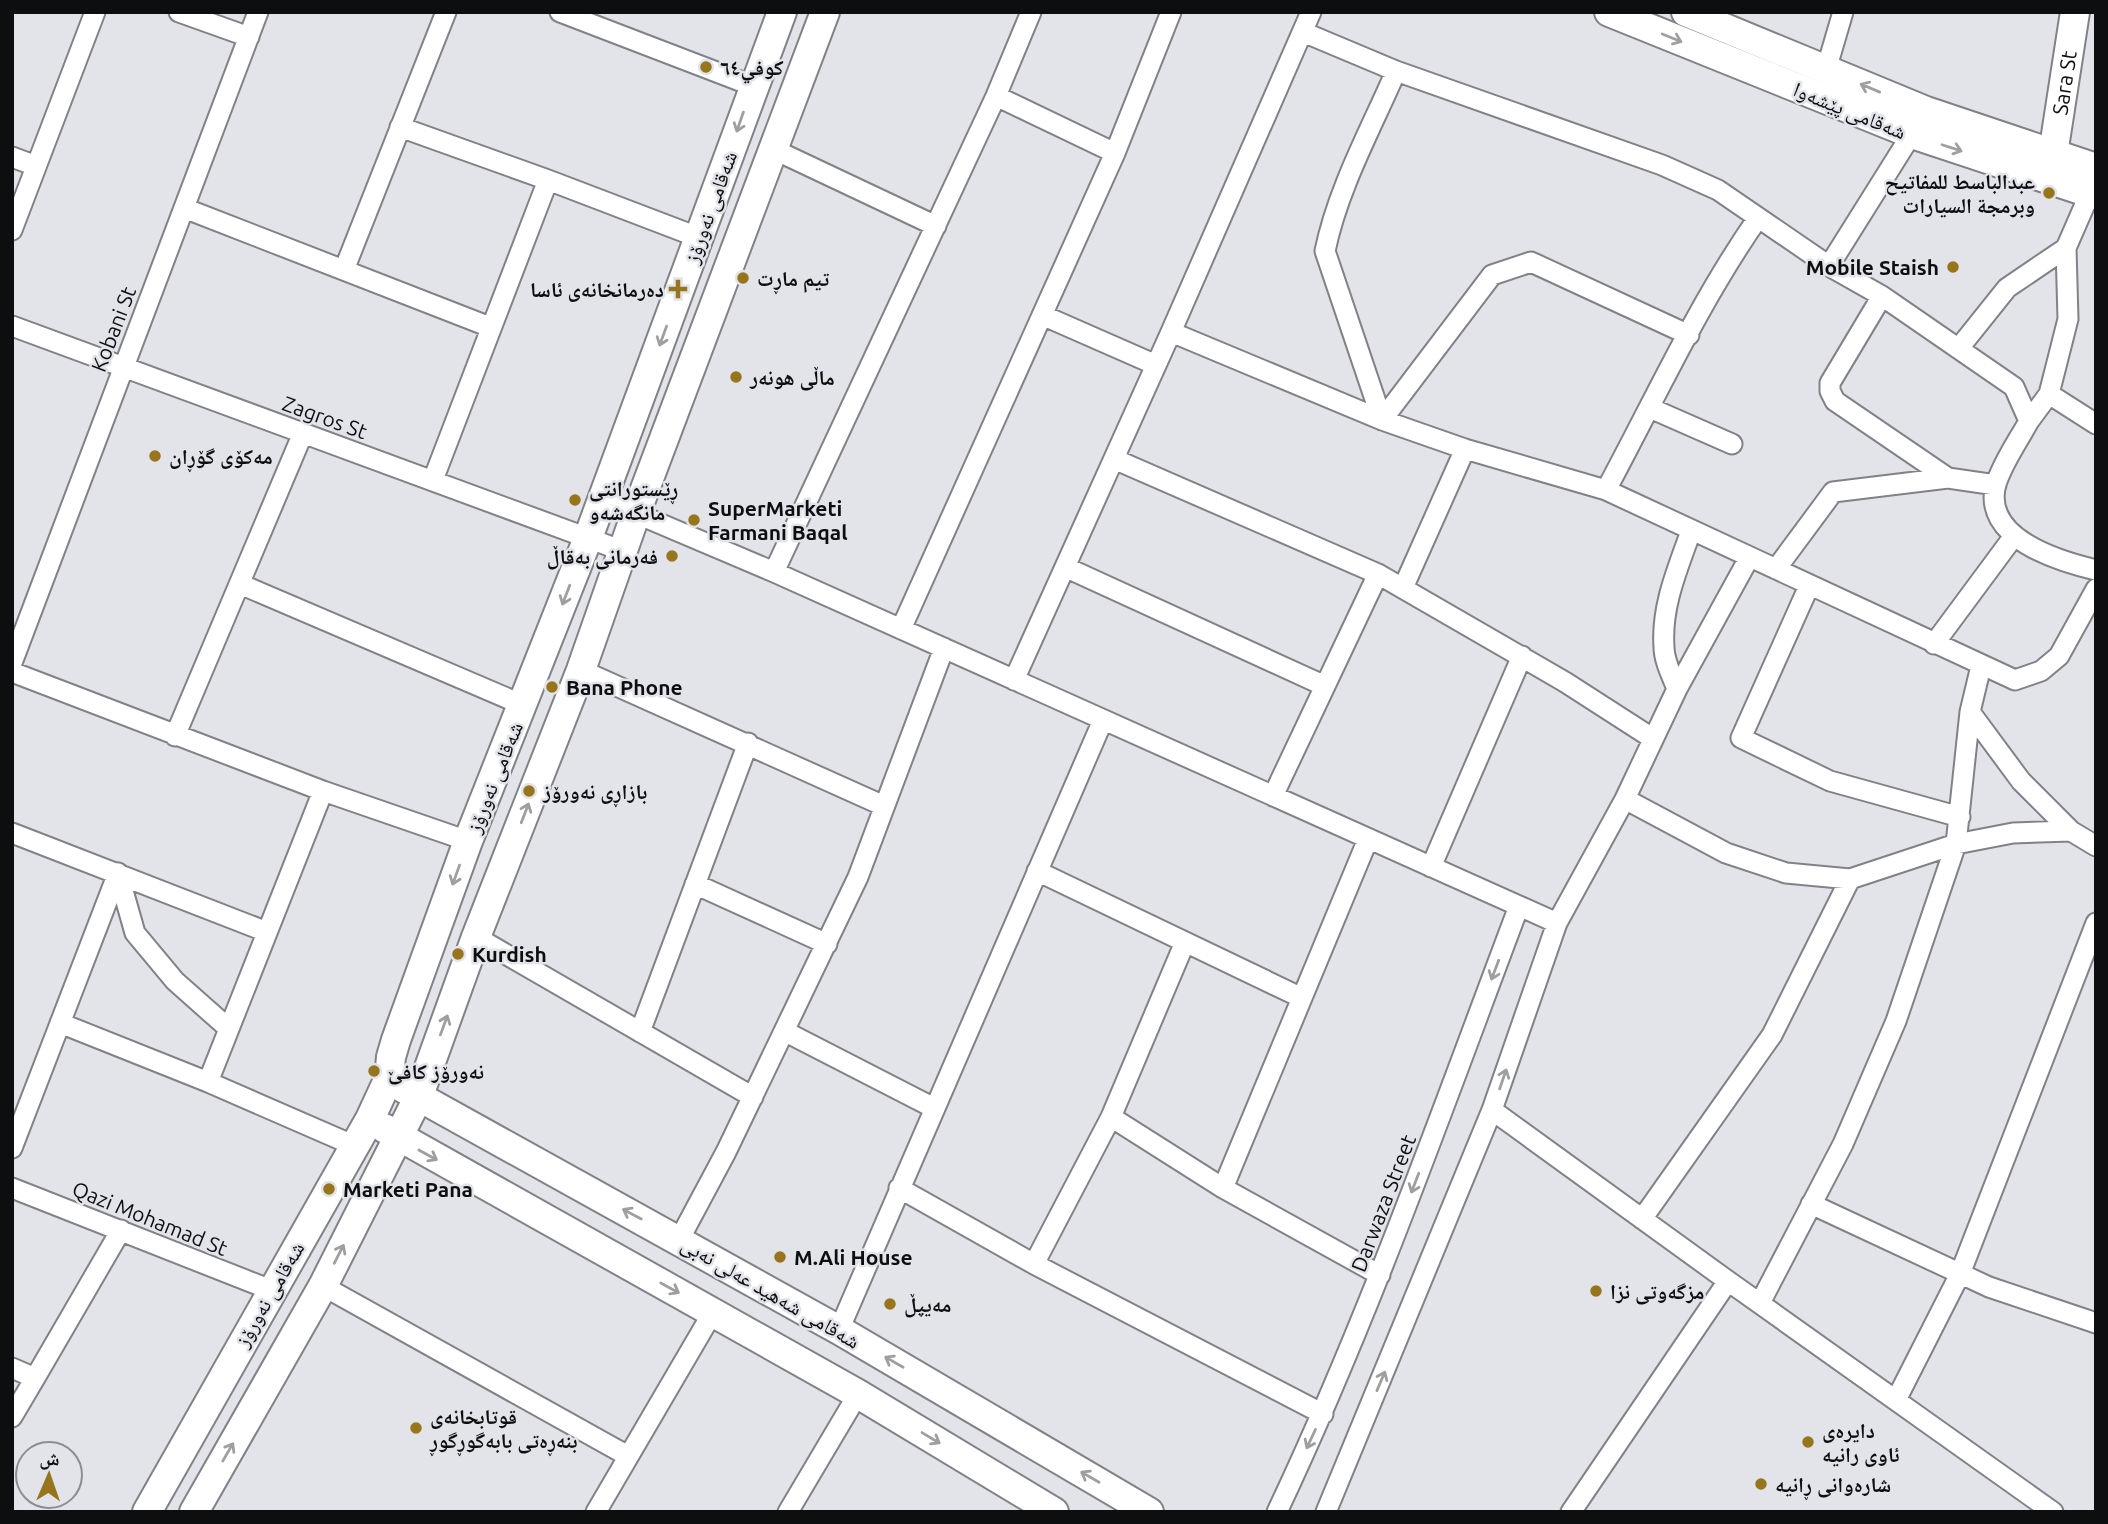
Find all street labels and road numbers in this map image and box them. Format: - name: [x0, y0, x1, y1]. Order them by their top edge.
- street label: Sara St: [2047, 49, 2081, 117]
- street label: شەقامی پێشەوا: [1789, 77, 1910, 145]
- street label: شەقامی نەورۆز: [678, 148, 743, 268]
- street label: Kobani St: [86, 283, 140, 375]
- street label: Zagros St: [279, 391, 371, 443]
- street label: شەقامی نەورۆز: [461, 718, 529, 838]
- street label: Darwaza Street: [1346, 1131, 1420, 1275]
- street label: Qazi Mohamad St: [69, 1176, 231, 1260]
- street label: شەقامی شەهید عەلی نەبی: [677, 1231, 864, 1355]
- street label: شەقامی نەورۆز: [229, 1237, 310, 1353]

